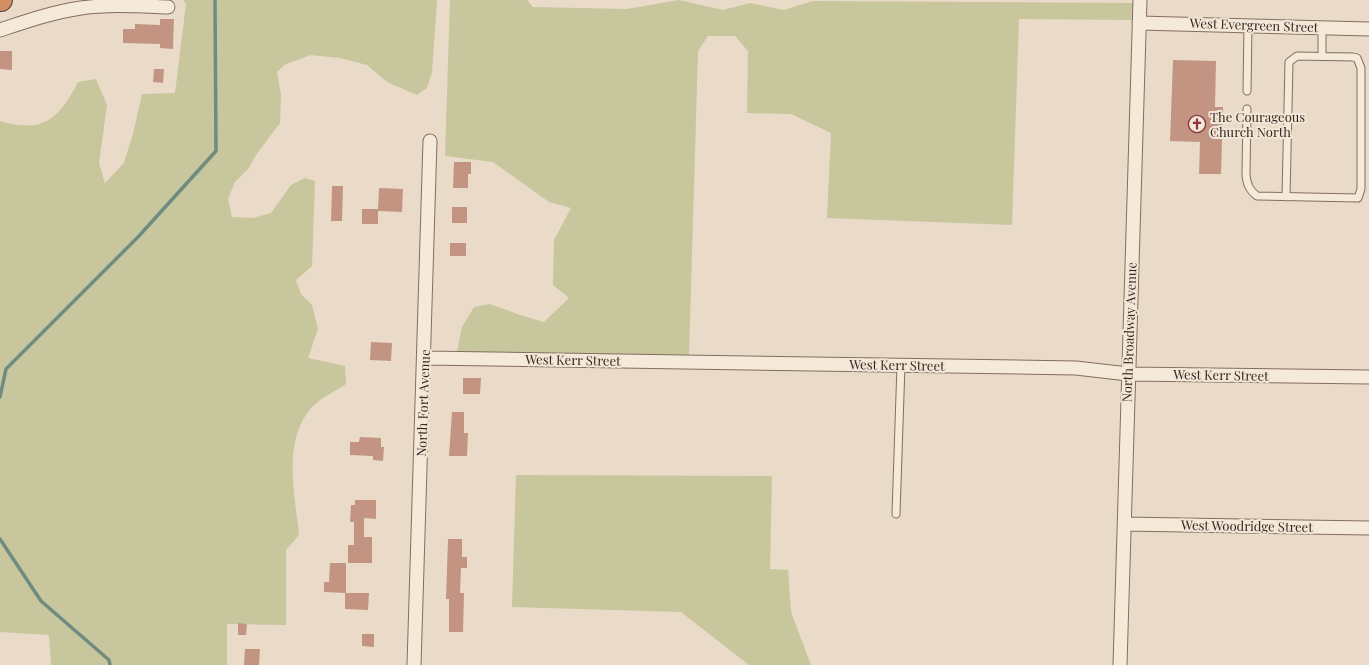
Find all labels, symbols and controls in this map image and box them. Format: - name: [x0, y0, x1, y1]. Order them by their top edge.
- street label: West Evergreen Street: [1188, 14, 1319, 35]
- place label: The Courageous Church North: [1210, 108, 1305, 140]
- church icon: The Courageous Church North: [1187, 114, 1207, 134]
- street label: North Broadway Avenue: [1118, 261, 1139, 402]
- street label: North Fort Avenue: [412, 349, 433, 457]
- street label: West Kerr Street: [524, 350, 621, 369]
- street label: West Kerr Street: [848, 355, 945, 374]
- street label: West Kerr Street: [1172, 365, 1269, 384]
- street label: West Woodridge Street: [1180, 516, 1313, 535]

